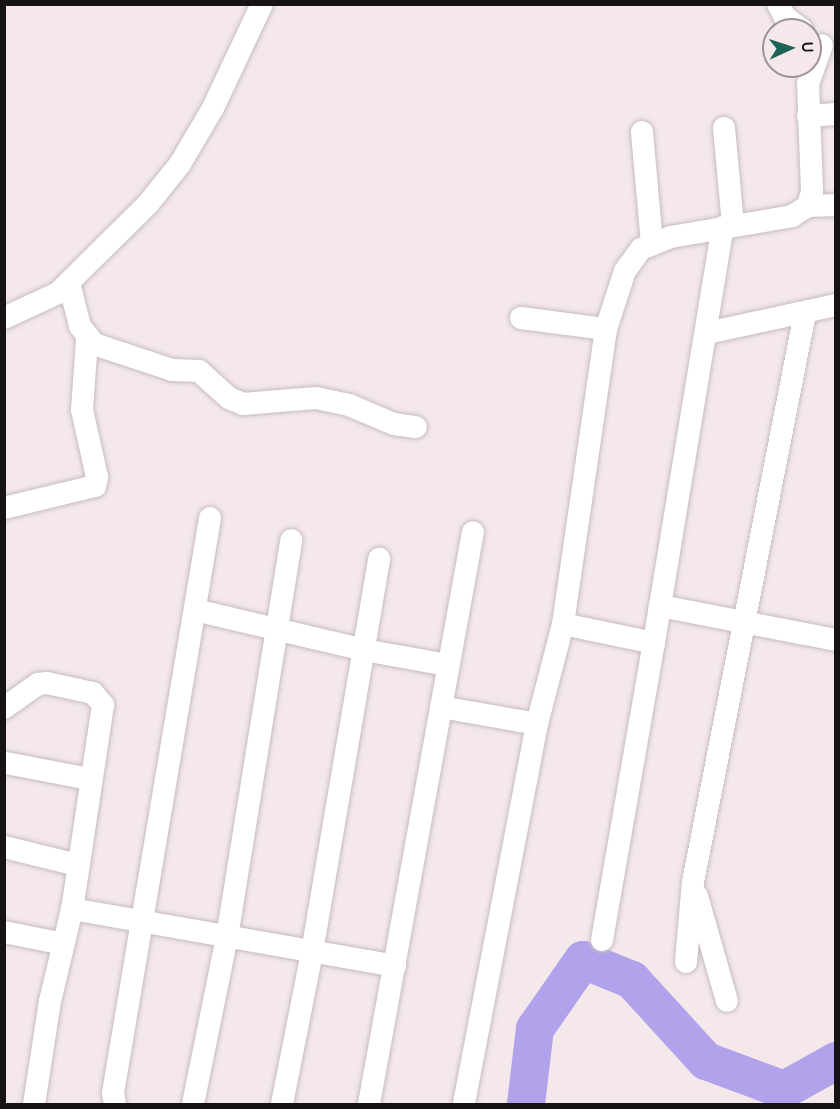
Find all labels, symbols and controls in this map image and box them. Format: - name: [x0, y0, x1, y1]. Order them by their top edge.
- north arrow: [762, 18, 822, 78]
- text: U: [798, 41, 818, 53]

